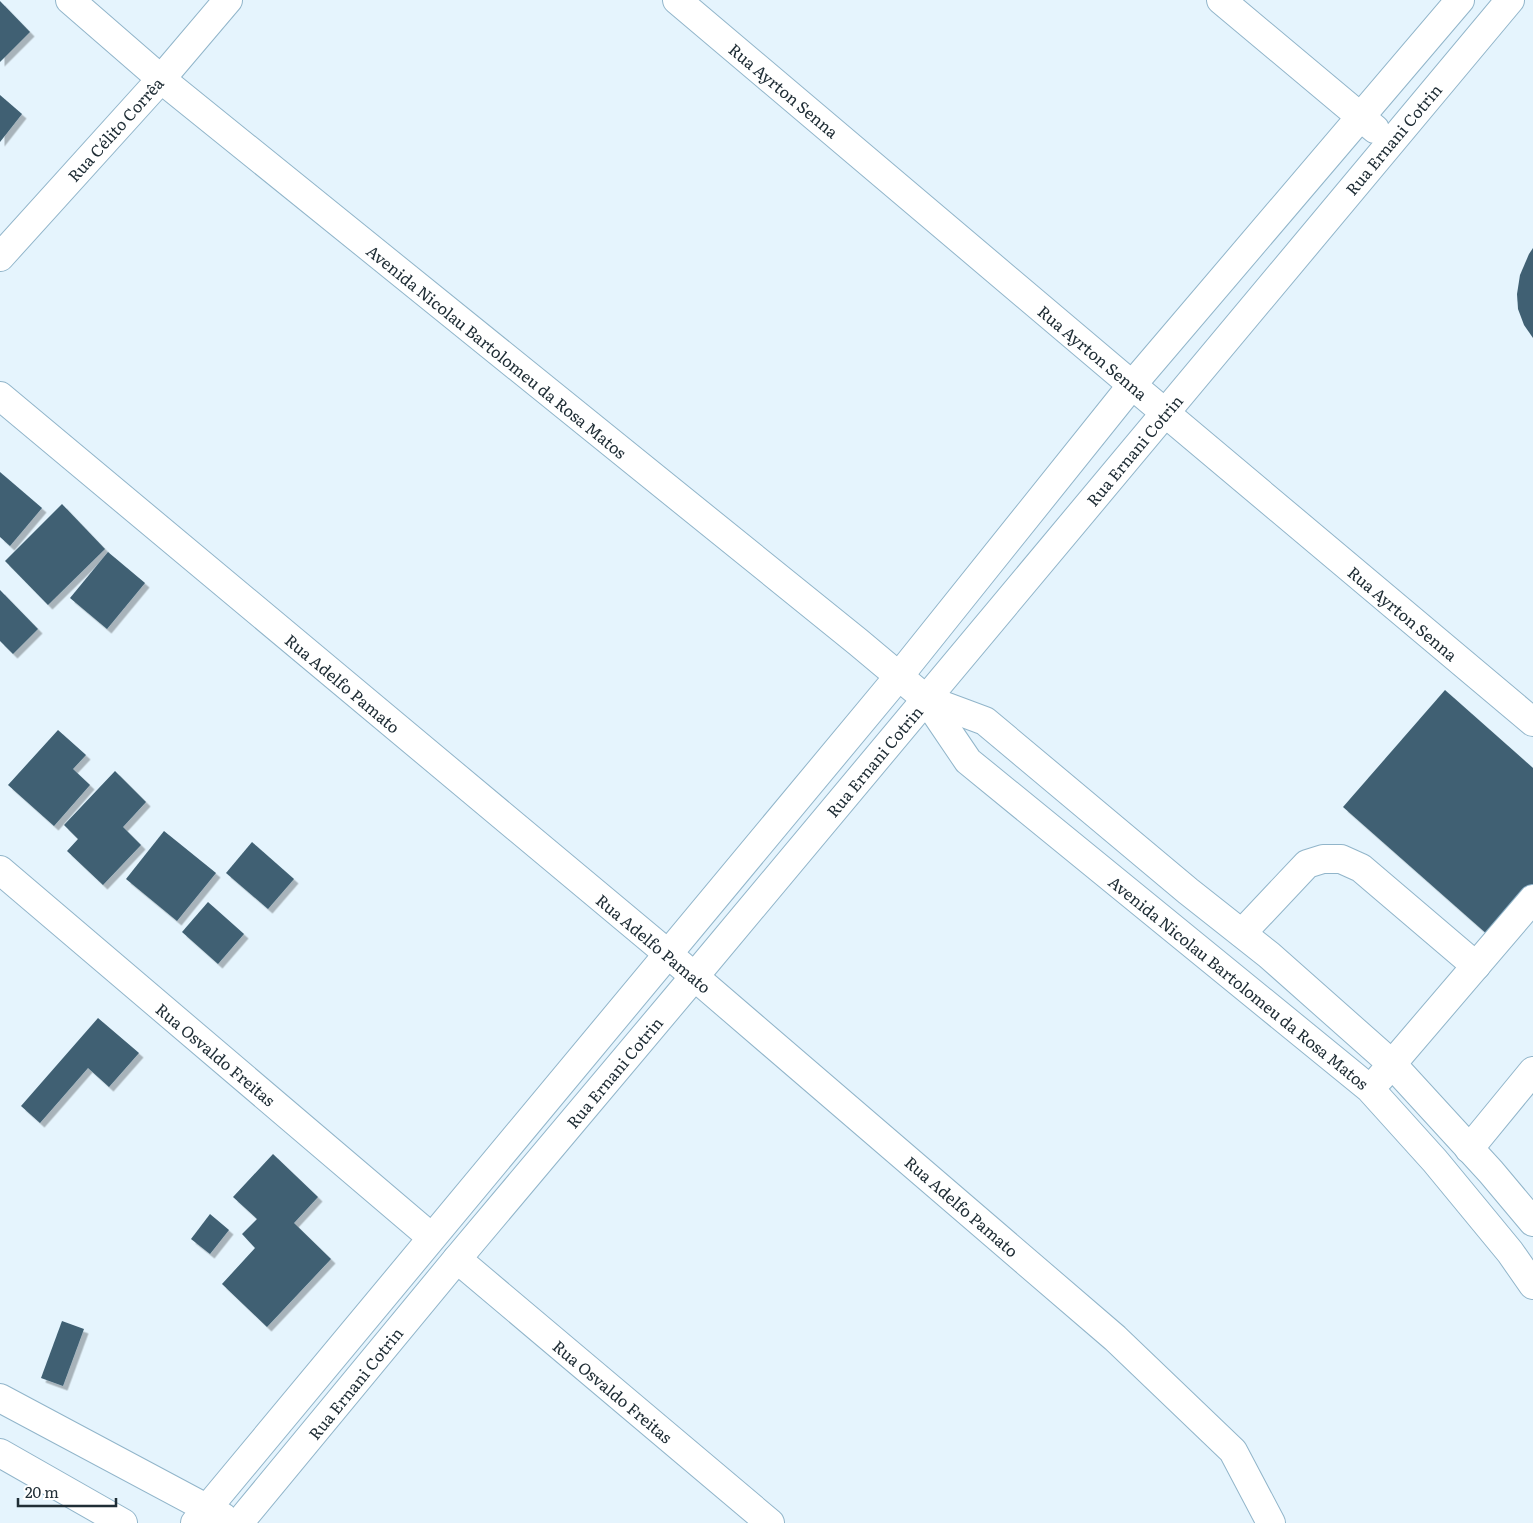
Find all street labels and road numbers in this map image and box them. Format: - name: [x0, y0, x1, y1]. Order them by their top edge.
- street label: Rua Ayrton Senna: [724, 37, 844, 143]
- street label: Rua Célito Corrêa: [61, 71, 169, 187]
- street label: Rua Ernani Cotrin: [1339, 78, 1447, 200]
- street label: Avenida Nicolau Bartolomeu da Rosa Matos: [362, 238, 632, 464]
- street label: Rua Ayrton Senna: [1033, 299, 1153, 405]
- street label: Rua Ernani Cotrin: [1080, 389, 1188, 511]
- street label: Rua Ayrton Senna: [1343, 560, 1463, 666]
- street label: Rua Adelfo Pamato: [280, 628, 406, 738]
- street label: Rua Ernani Cotrin: [820, 700, 928, 822]
- street label: Avenida Nicolau Bartolomeu da Rosa Matos: [1104, 869, 1374, 1095]
- street label: Rua Adelfo Pamato: [591, 888, 717, 998]
- street label: Rua Osvaldo Freitas: [151, 997, 281, 1111]
- street label: Rua Ernani Cotrin: [560, 1011, 668, 1133]
- street label: Rua Adelfo Pamato: [900, 1150, 1024, 1262]
- street label: Rua Ernani Cotrin: [302, 1321, 408, 1444]
- street label: Rua Osvaldo Freitas: [548, 1334, 678, 1448]

